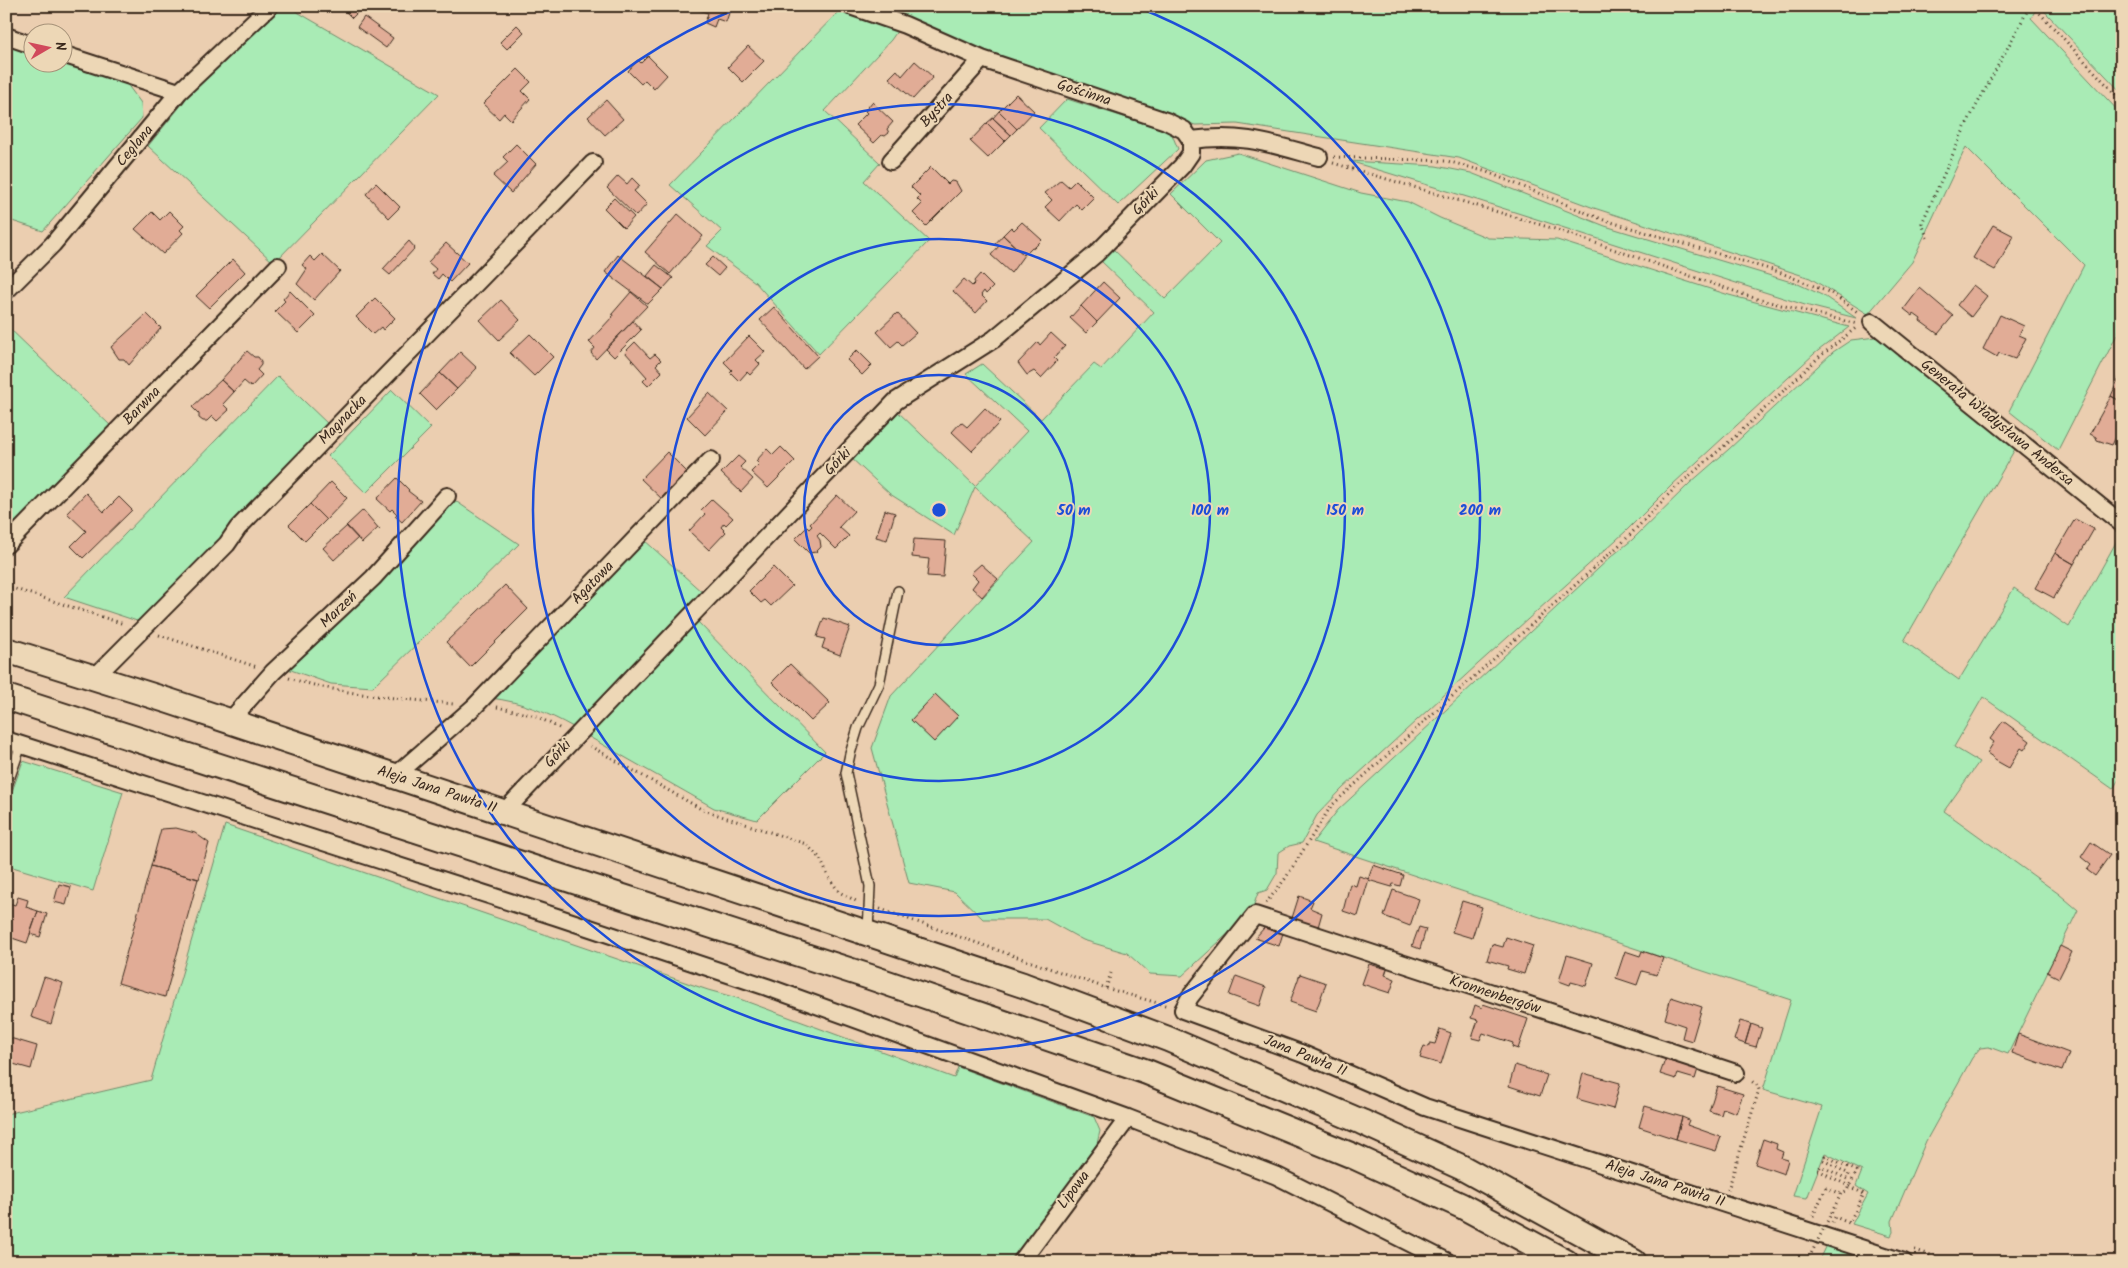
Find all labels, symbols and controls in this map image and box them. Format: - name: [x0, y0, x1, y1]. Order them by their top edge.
- north arrow: [22, 22, 72, 72]
- text: N: [48, 40, 71, 52]
- street label: Gościnna: [1054, 73, 1114, 113]
- street label: Bystra: [914, 87, 960, 133]
- street label: Ceglana: [110, 120, 160, 172]
- street label: Górki: [1126, 181, 1167, 222]
- street label: Generała Władysława Andersa: [1915, 353, 2079, 493]
- street label: Barwna: [117, 381, 167, 431]
- street label: Magnacka: [313, 389, 373, 451]
- street label: Górki: [818, 441, 859, 482]
- text: 50 m: [1056, 499, 1091, 523]
- text: 100 m: [1191, 499, 1229, 523]
- text: 150 m: [1326, 499, 1364, 523]
- text: 200 m: [1459, 499, 1501, 523]
- centre of rings: [930, 501, 948, 519]
- street label: Agatowa: [566, 556, 620, 610]
- street label: Marzeń: [314, 586, 364, 634]
- street label: Górki: [538, 733, 578, 774]
- street label: Aleja Jana Pawła II: [374, 759, 500, 821]
- street label: Kronnenbergów: [1446, 969, 1545, 1021]
- street label: Jana Pawła II: [1260, 1028, 1351, 1084]
- street label: Aleja Jana Pawła II: [1602, 1153, 1728, 1215]
- street label: Lipowa: [1052, 1166, 1096, 1214]

